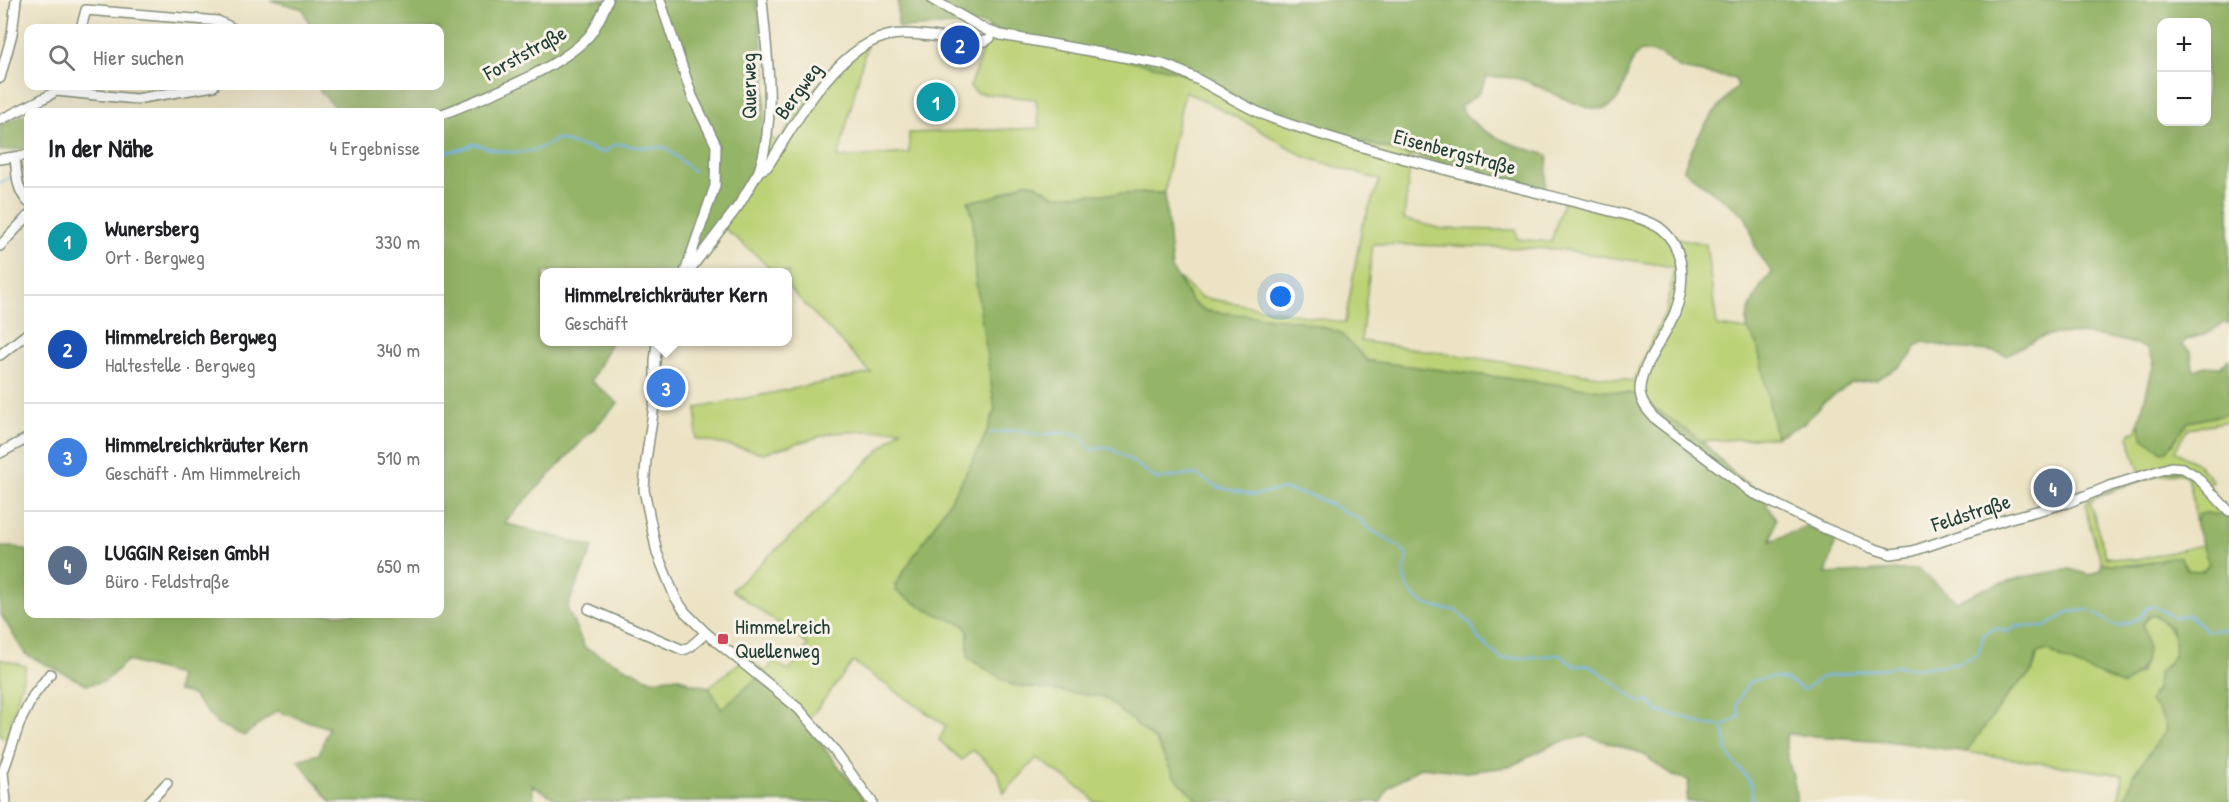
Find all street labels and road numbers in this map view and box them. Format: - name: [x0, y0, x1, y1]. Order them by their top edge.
- street label: Forststraße: [477, 18, 572, 88]
- street label: Querweg: [733, 53, 764, 119]
- street label: Bergweg: [767, 56, 828, 125]
- street label: Eisenbergstraße: [1391, 121, 1519, 182]
- street label: Feldstraße: [1927, 486, 2014, 539]

